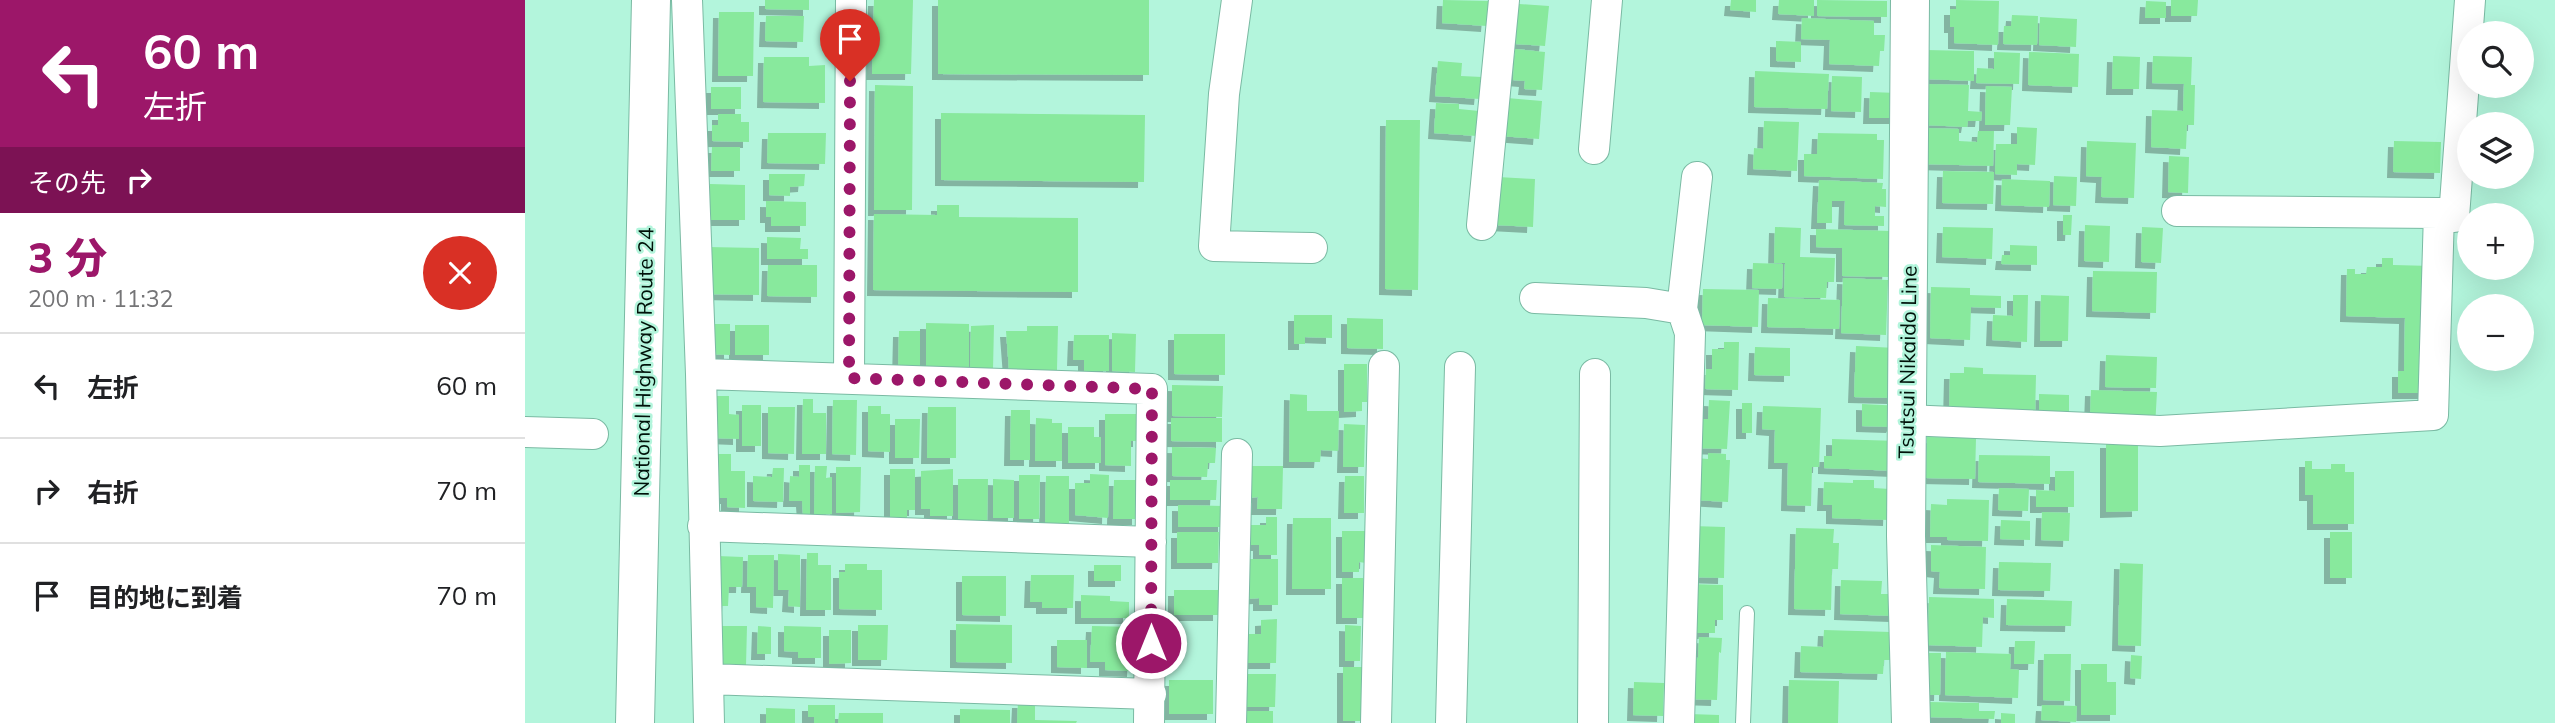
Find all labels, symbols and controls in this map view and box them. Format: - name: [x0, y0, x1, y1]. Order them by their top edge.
- pin: [820, 9, 880, 81]
- text: 60 m: [143, 20, 259, 81]
- icon: arrive: [831, 20, 869, 58]
- map controls: [2457, 21, 2534, 371]
- button: search: [2457, 21, 2534, 98]
- icon: left: [28, 28, 119, 119]
- text: 左折: [143, 86, 207, 126]
- button: layers: [2457, 112, 2534, 189]
- icon: right: [120, 161, 158, 199]
- text: その先: [28, 166, 106, 199]
- button: +: [2457, 203, 2534, 280]
- street label: National Highway Route 24: [628, 227, 658, 497]
- text: 3 分: [28, 231, 107, 284]
- button: close: [423, 236, 497, 310]
- street label: Tsutsui Nikaido Line: [1892, 265, 1922, 459]
- text: 200 m · 11:32: [28, 284, 173, 313]
- button: −: [2457, 294, 2534, 371]
- icon: left: [28, 367, 66, 405]
- text: 60 m: [436, 369, 497, 402]
- text: 左折: [87, 371, 139, 404]
- icon: right: [28, 472, 66, 510]
- text: 70 m: [436, 474, 497, 507]
- text: 右折: [87, 476, 139, 509]
- icon: arrive: [28, 577, 66, 615]
- text: 70 m: [436, 579, 497, 612]
- text: 目的地に到着: [87, 581, 243, 614]
- position arrow: [1114, 606, 1188, 680]

